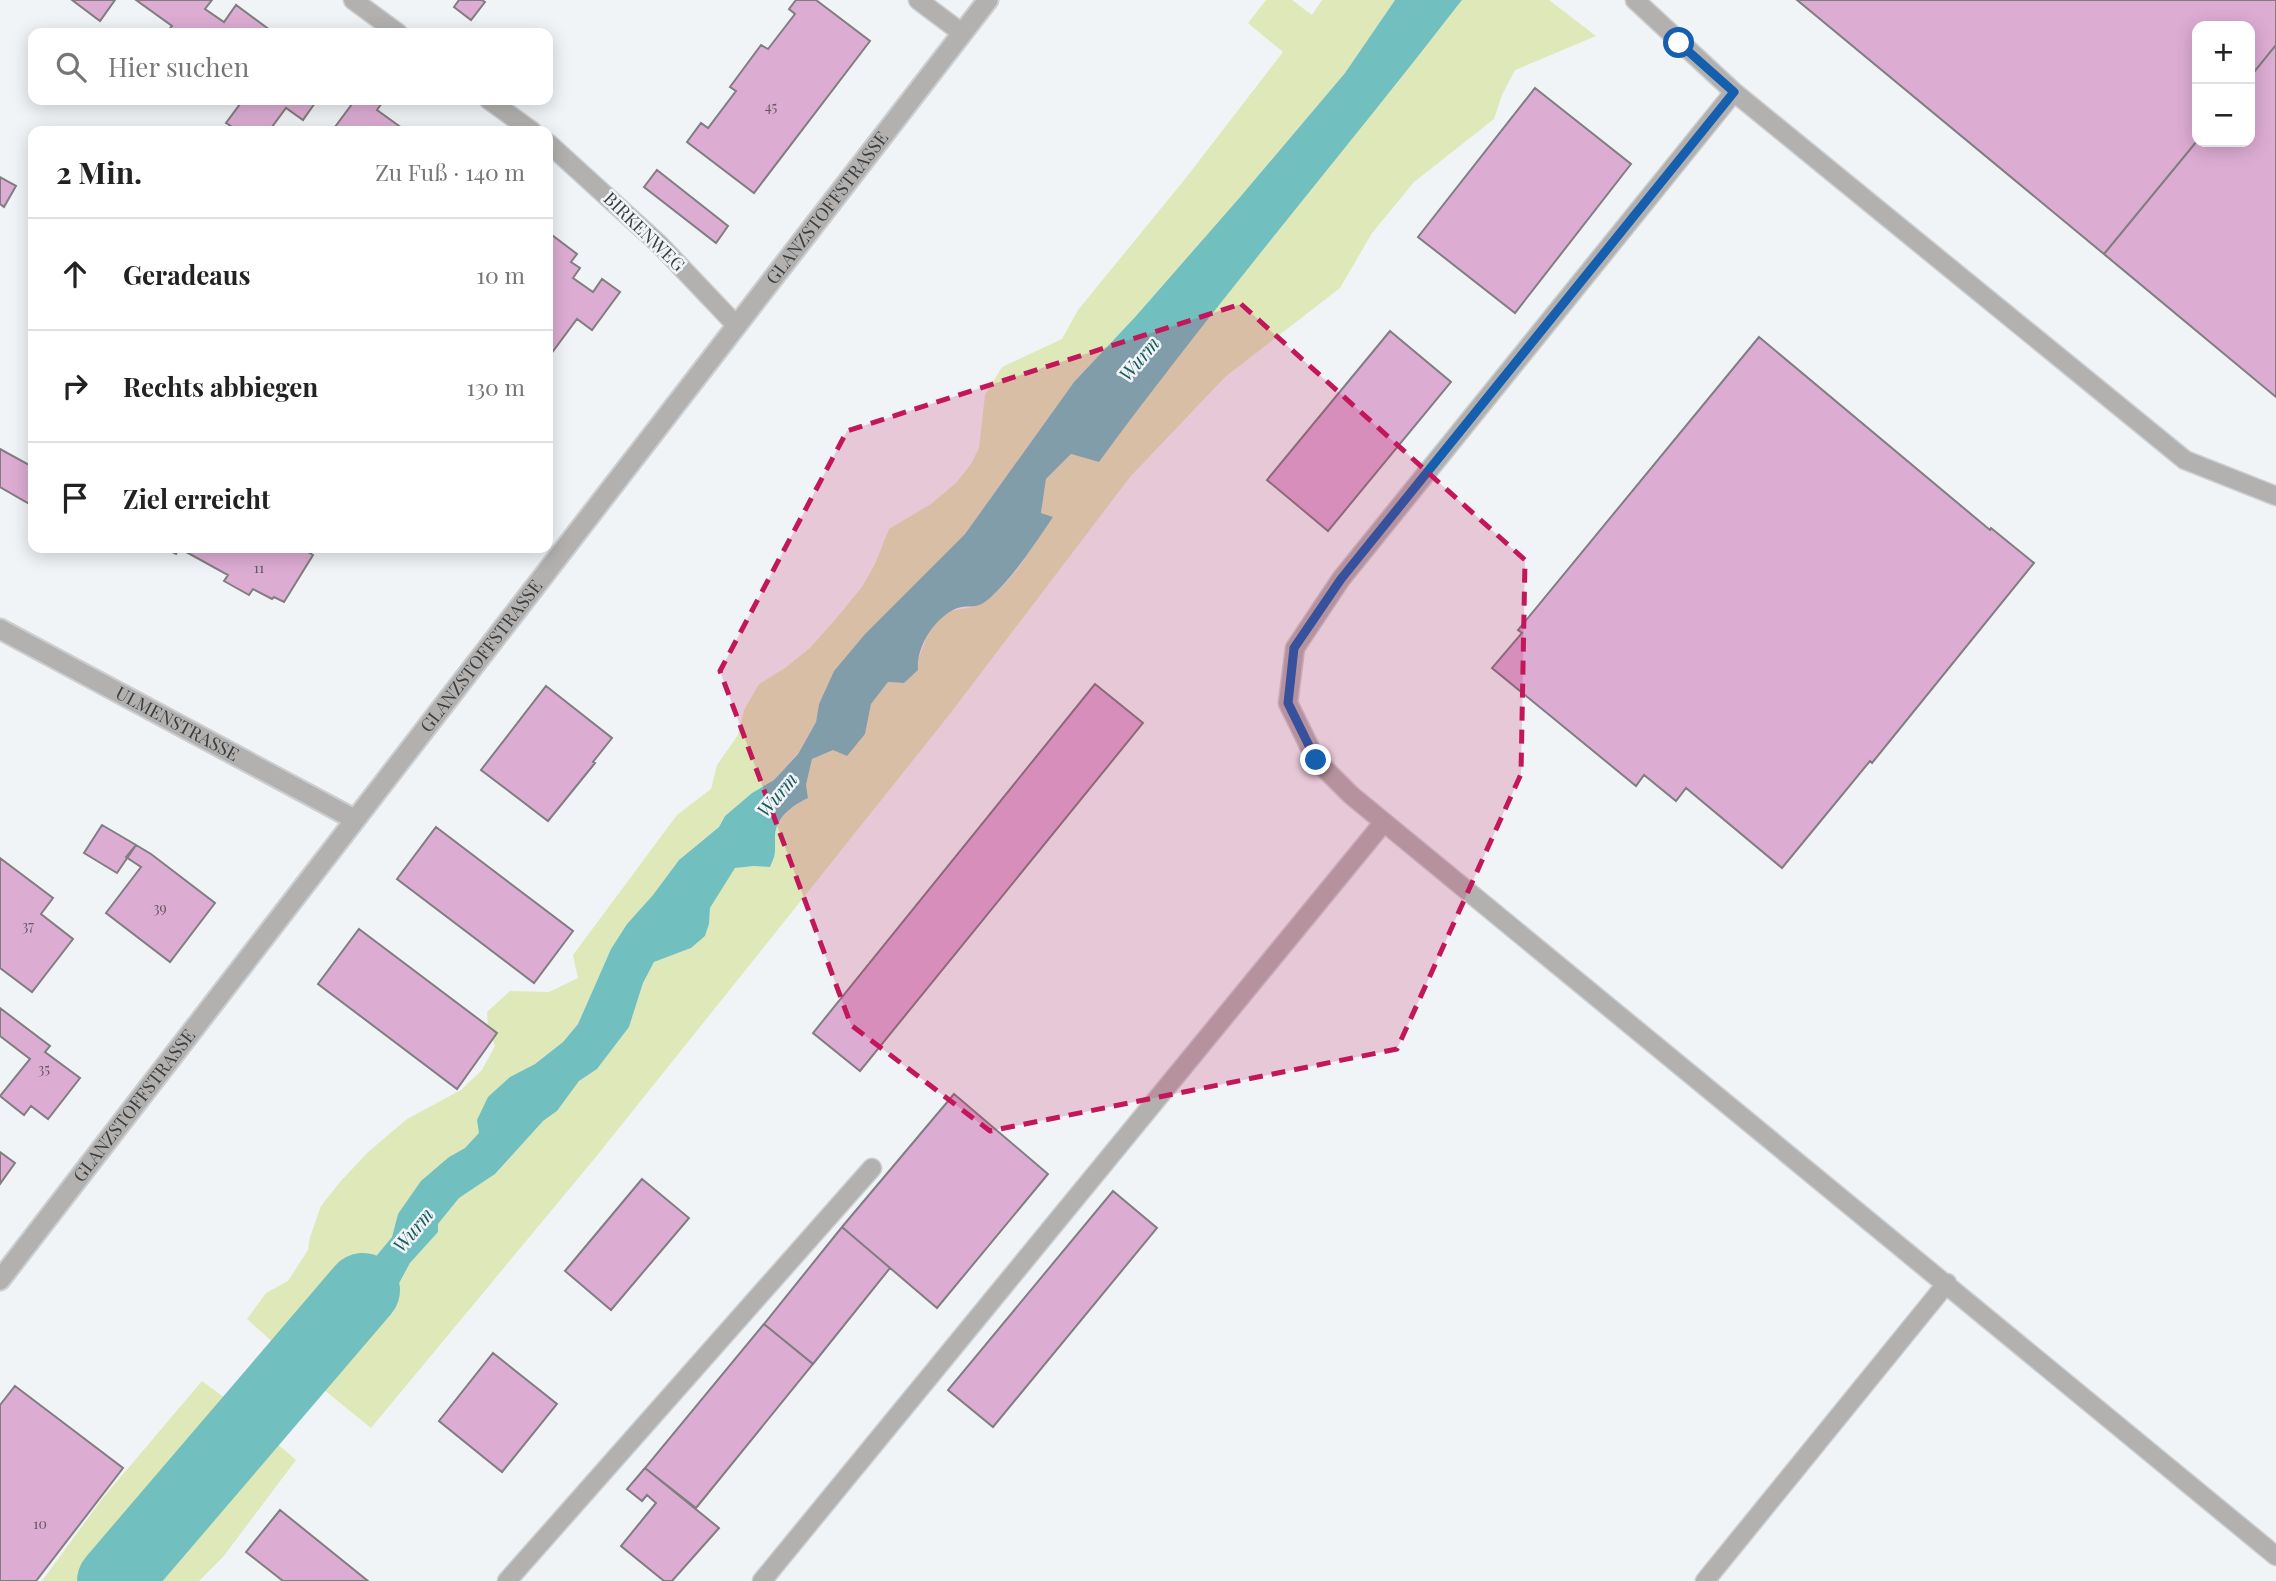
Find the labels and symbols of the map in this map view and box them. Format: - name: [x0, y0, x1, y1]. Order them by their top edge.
- route start: [1663, 27, 1694, 58]
- house number: 45: [765, 97, 778, 116]
- street label: GLANZSTOFFSTRASSE: [760, 126, 893, 289]
- street label: BIRKENWEG: [599, 186, 691, 276]
- water label: Wurm: [1112, 330, 1165, 386]
- house number: 11: [254, 558, 264, 577]
- street label: GLANZSTOFFSTRASSE: [414, 574, 547, 737]
- street label: ULMENSTRASSE: [112, 680, 243, 766]
- route end: [1300, 744, 1331, 775]
- water label: Wurm: [750, 766, 803, 822]
- house number: 39: [153, 898, 167, 917]
- house number: 37: [22, 916, 34, 935]
- street label: GLANZSTOFFSTRASSE: [67, 1024, 200, 1186]
- house number: 35: [38, 1059, 50, 1078]
- water label: Wurm: [386, 1201, 439, 1257]
- house number: 10: [33, 1514, 47, 1533]

